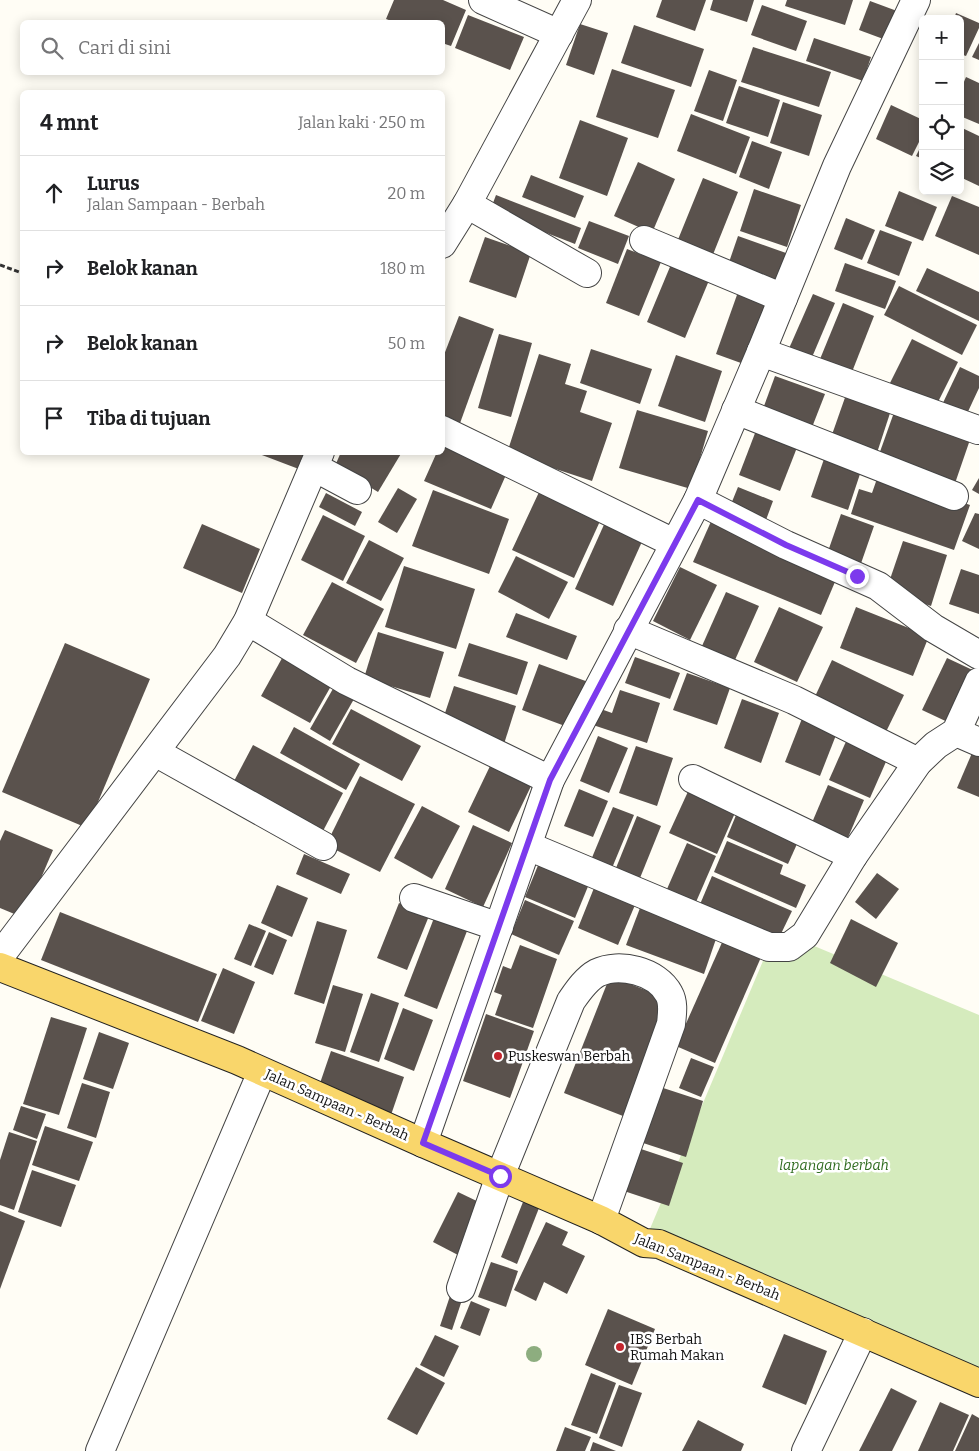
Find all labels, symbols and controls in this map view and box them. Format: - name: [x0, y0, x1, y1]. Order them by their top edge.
- map controls: [919, 15, 964, 195]
- button: +: [919, 15, 964, 60]
- search box: [20, 20, 445, 75]
- icon: search: [38, 34, 66, 62]
- text: Cari di sini: [78, 36, 171, 59]
- button: −: [919, 60, 964, 105]
- button: locate: [919, 105, 964, 150]
- text: 4 mnt: [40, 110, 98, 136]
- text: Jalan kaki · 250 m: [298, 113, 425, 132]
- button: layers: [919, 150, 964, 195]
- text: Lurus: [87, 172, 140, 195]
- icon: ahead: [40, 179, 68, 207]
- text: 20 m: [388, 184, 425, 203]
- text: Jalan Sampaan - Berbah: [87, 195, 265, 214]
- icon: right: [40, 254, 68, 282]
- text: Belok kanan: [87, 257, 198, 280]
- text: 180 m: [380, 259, 425, 278]
- icon: right: [40, 329, 68, 357]
- text: Belok kanan: [87, 332, 198, 355]
- text: 50 m: [388, 334, 425, 353]
- icon: arrive: [40, 404, 68, 432]
- text: Tiba di tujuan: [87, 407, 211, 430]
- route end: [846, 565, 869, 588]
- place label: Puskeswan Berbah: [508, 1048, 631, 1065]
- marker: Puskeswan Berbah: [492, 1050, 504, 1062]
- street label: Jalan Sampaan - Berbah: [262, 1065, 412, 1145]
- park label: lapangan berbah: [779, 1157, 889, 1174]
- route start: [489, 1165, 512, 1188]
- street label: Jalan Sampaan - Berbah: [631, 1230, 783, 1304]
- place label: IBS Berbah Rumah Makan: [630, 1331, 724, 1364]
- marker: IBS Berbah Rumah Makan: [614, 1341, 626, 1353]

